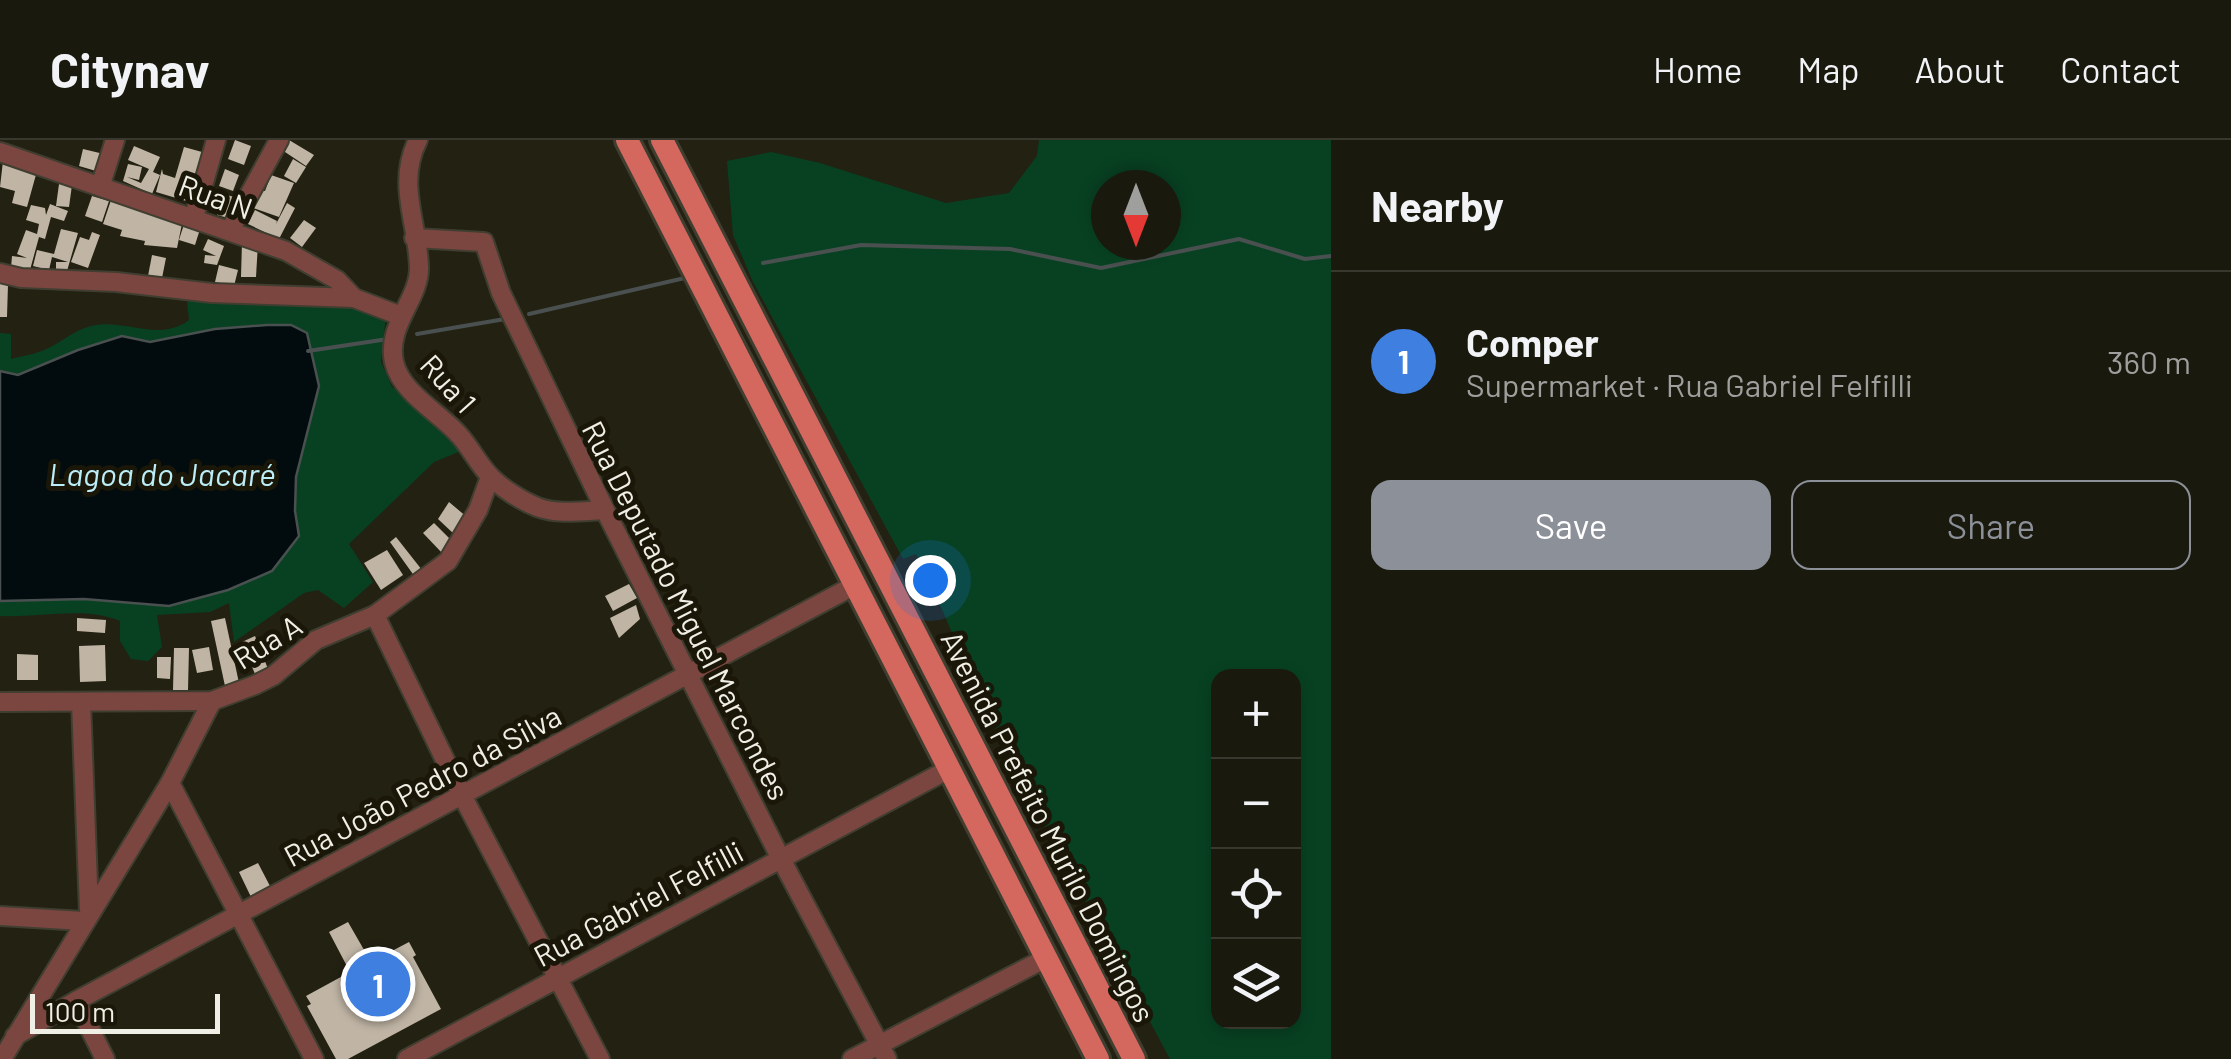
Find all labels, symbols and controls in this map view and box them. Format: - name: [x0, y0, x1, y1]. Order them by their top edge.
- text: Citynav: [50, 40, 210, 98]
- text: Home: [1653, 48, 1742, 90]
- text: Map: [1797, 48, 1860, 90]
- text: About: [1915, 48, 2005, 90]
- text: Contact: [2060, 48, 2181, 90]
- street label: Rua N: [174, 166, 258, 226]
- north arrow: [1091, 170, 1181, 260]
- text: Nearby: [1371, 180, 1504, 230]
- text: Comper: [1466, 319, 1599, 365]
- text: 1: [1398, 342, 1409, 380]
- text: 360 m: [2107, 342, 2191, 380]
- street label: Rua 1: [413, 346, 485, 420]
- text: Supermarket · Rua Gabriel Felfilli: [1466, 365, 1913, 403]
- street label: Rua Deputado Miguel Marcondes: [576, 415, 798, 805]
- water label: Lagoa do Jacaré: [49, 454, 275, 492]
- button: Save: [1371, 480, 1771, 570]
- button: Share: [1791, 480, 2191, 570]
- your location: [905, 555, 956, 606]
- street label: Rua A: [226, 606, 308, 676]
- street label: Avenida Prefeito Murilo Domingos: [934, 624, 1164, 1028]
- map controls: [1211, 669, 1301, 1029]
- button: +: [1211, 669, 1301, 759]
- street label: Rua João Pedro da Silva: [277, 697, 567, 873]
- button: −: [1211, 759, 1301, 849]
- street label: Rua Gabriel Felfilli: [527, 833, 749, 973]
- button: locate: [1211, 849, 1301, 939]
- button: layers: [1211, 939, 1301, 1029]
- pin: 1: [346, 946, 410, 1022]
- scale bar: [30, 989, 220, 1034]
- text: 100 m: [45, 994, 115, 1028]

